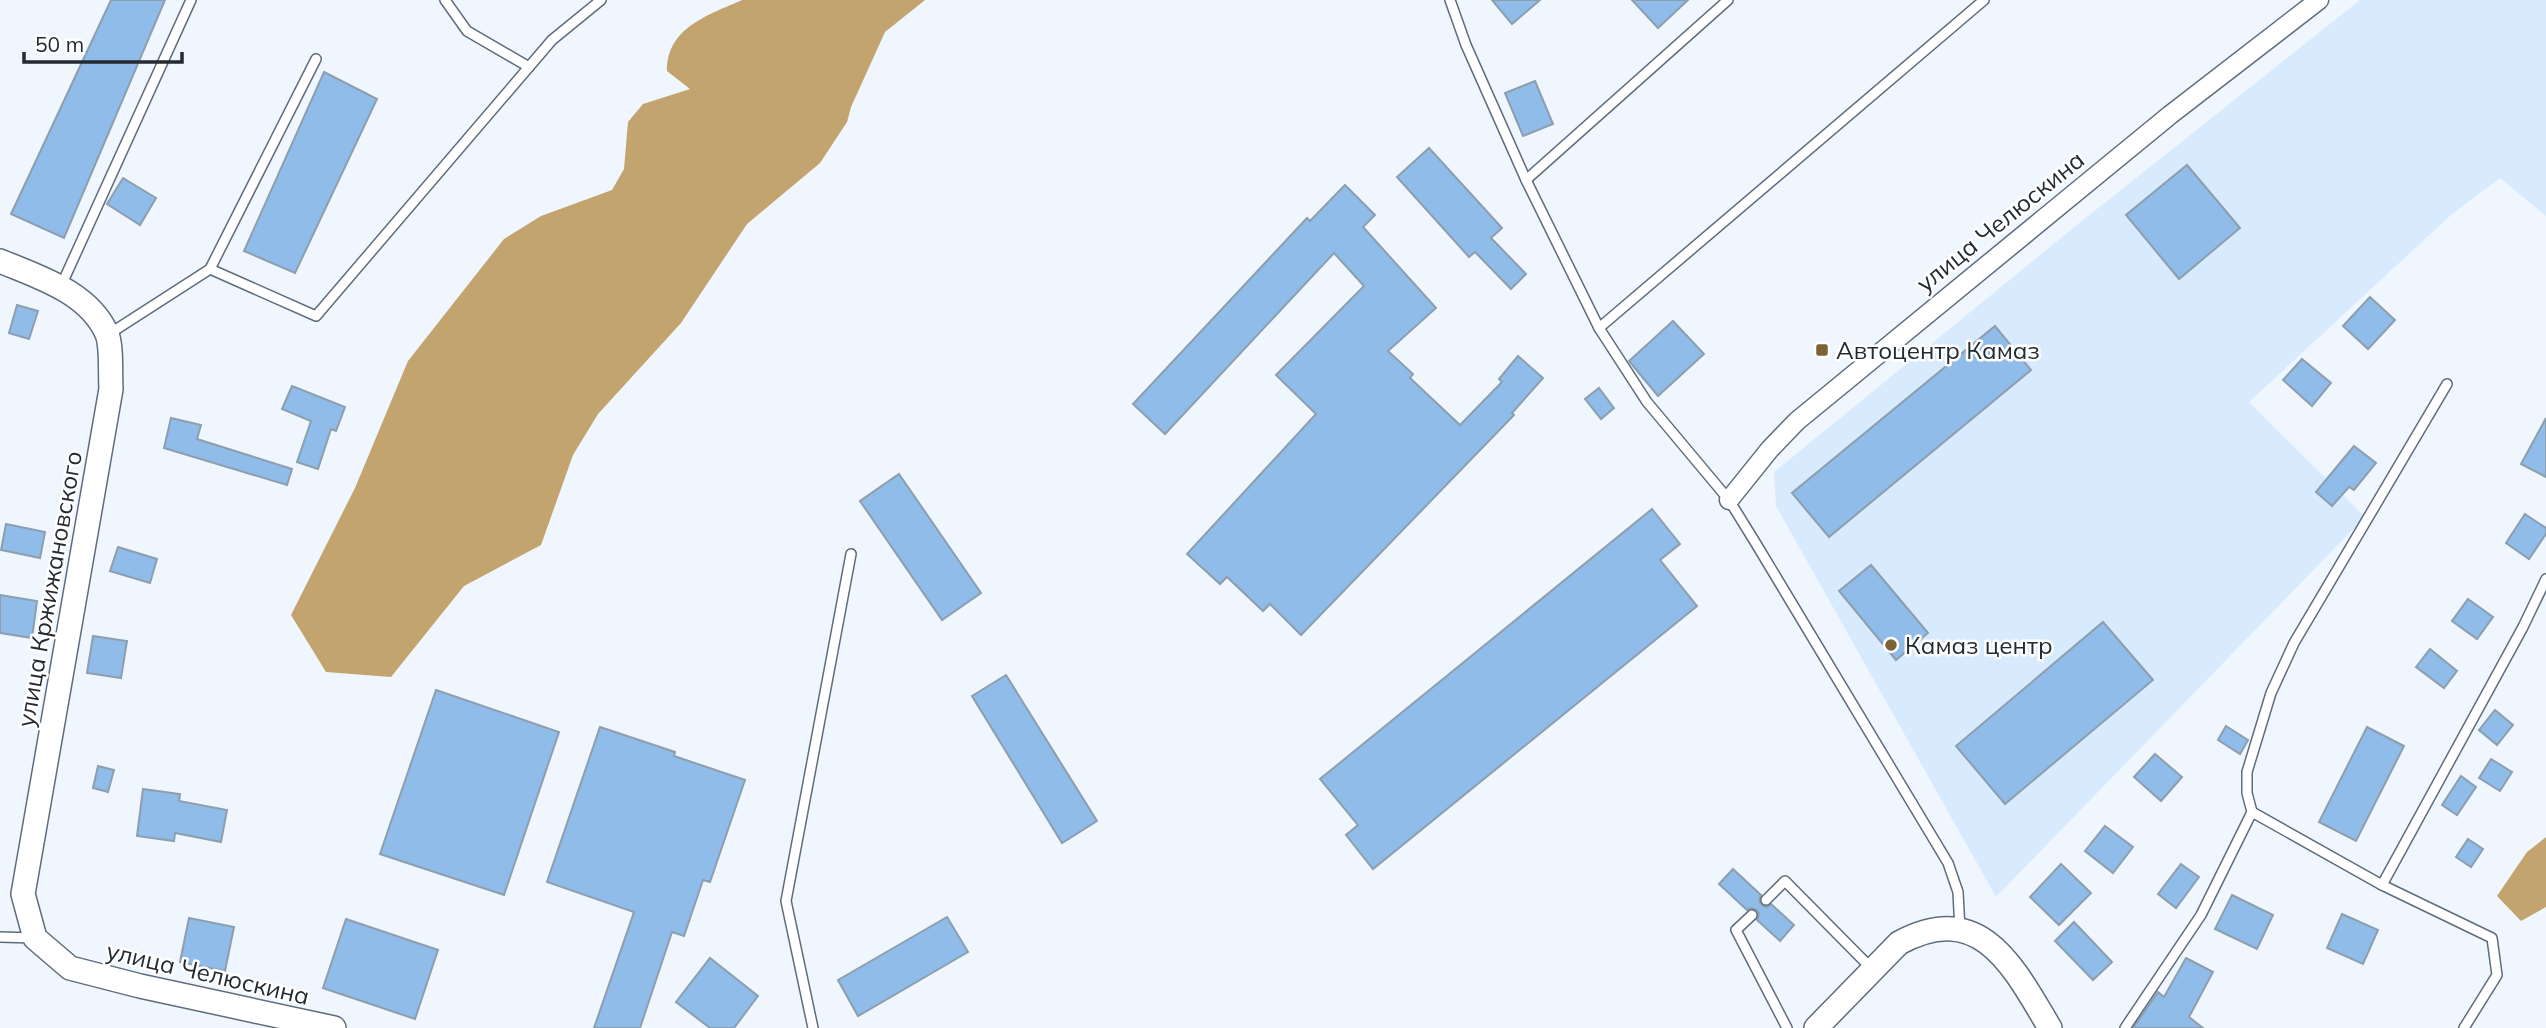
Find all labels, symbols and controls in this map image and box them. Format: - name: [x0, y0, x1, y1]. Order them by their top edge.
- scale bar: [24, 21, 182, 65]
- text: 50 m: [35, 31, 84, 57]
- street label: улица Челюскина: [1910, 144, 2090, 298]
- place label: Автоцентр Камаз: [1836, 335, 2040, 365]
- marker: Автоцентр Камаз: [1814, 342, 1830, 358]
- street label: улица Кржижановского: [10, 449, 88, 729]
- place label: Камаз центр: [1905, 630, 2053, 660]
- marker: Камаз центр: [1883, 637, 1899, 653]
- street label: улица Челюскина: [104, 935, 312, 1011]

